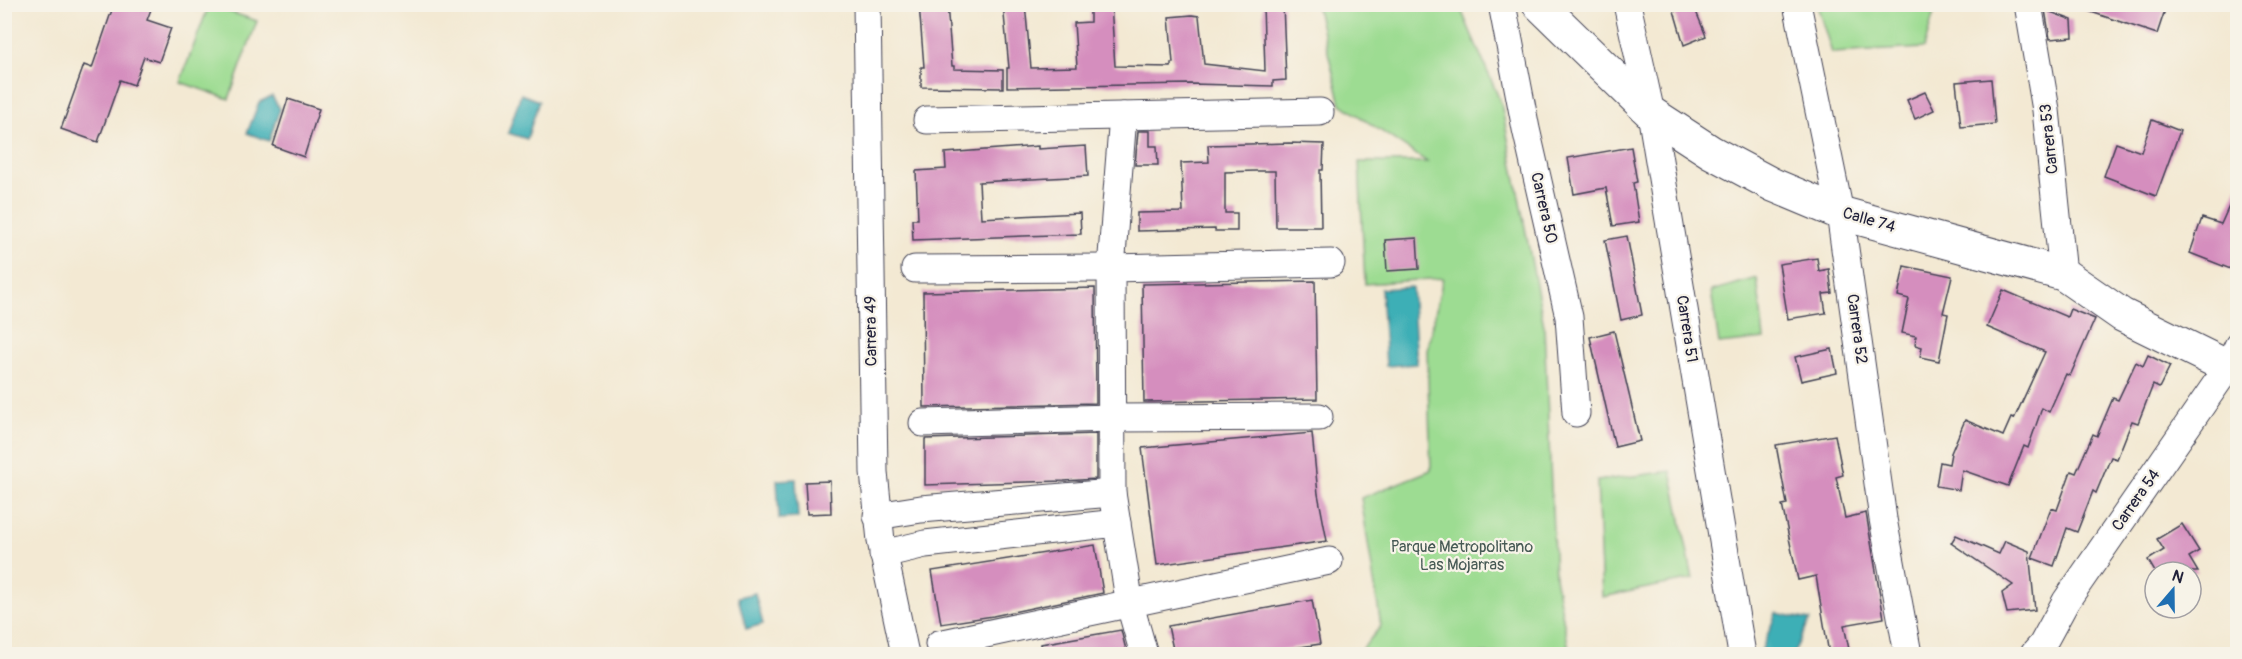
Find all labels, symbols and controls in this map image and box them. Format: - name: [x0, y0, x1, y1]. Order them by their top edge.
- street label: Carrera 53: [2035, 103, 2063, 175]
- street label: Carrera 50: [1526, 170, 1562, 246]
- street label: Calle 74: [1840, 203, 1898, 237]
- street label: Carrera 52: [1842, 293, 1872, 365]
- street label: Carrera 51: [1672, 294, 1702, 364]
- street label: Carrera 49: [860, 296, 882, 366]
- street label: Carrera 54: [2107, 465, 2165, 535]
- park label: Parque Metropolitano Las Mojarras: [1391, 537, 1534, 575]
- north arrow: [2143, 560, 2203, 620]
- text: N: [2169, 566, 2186, 588]

